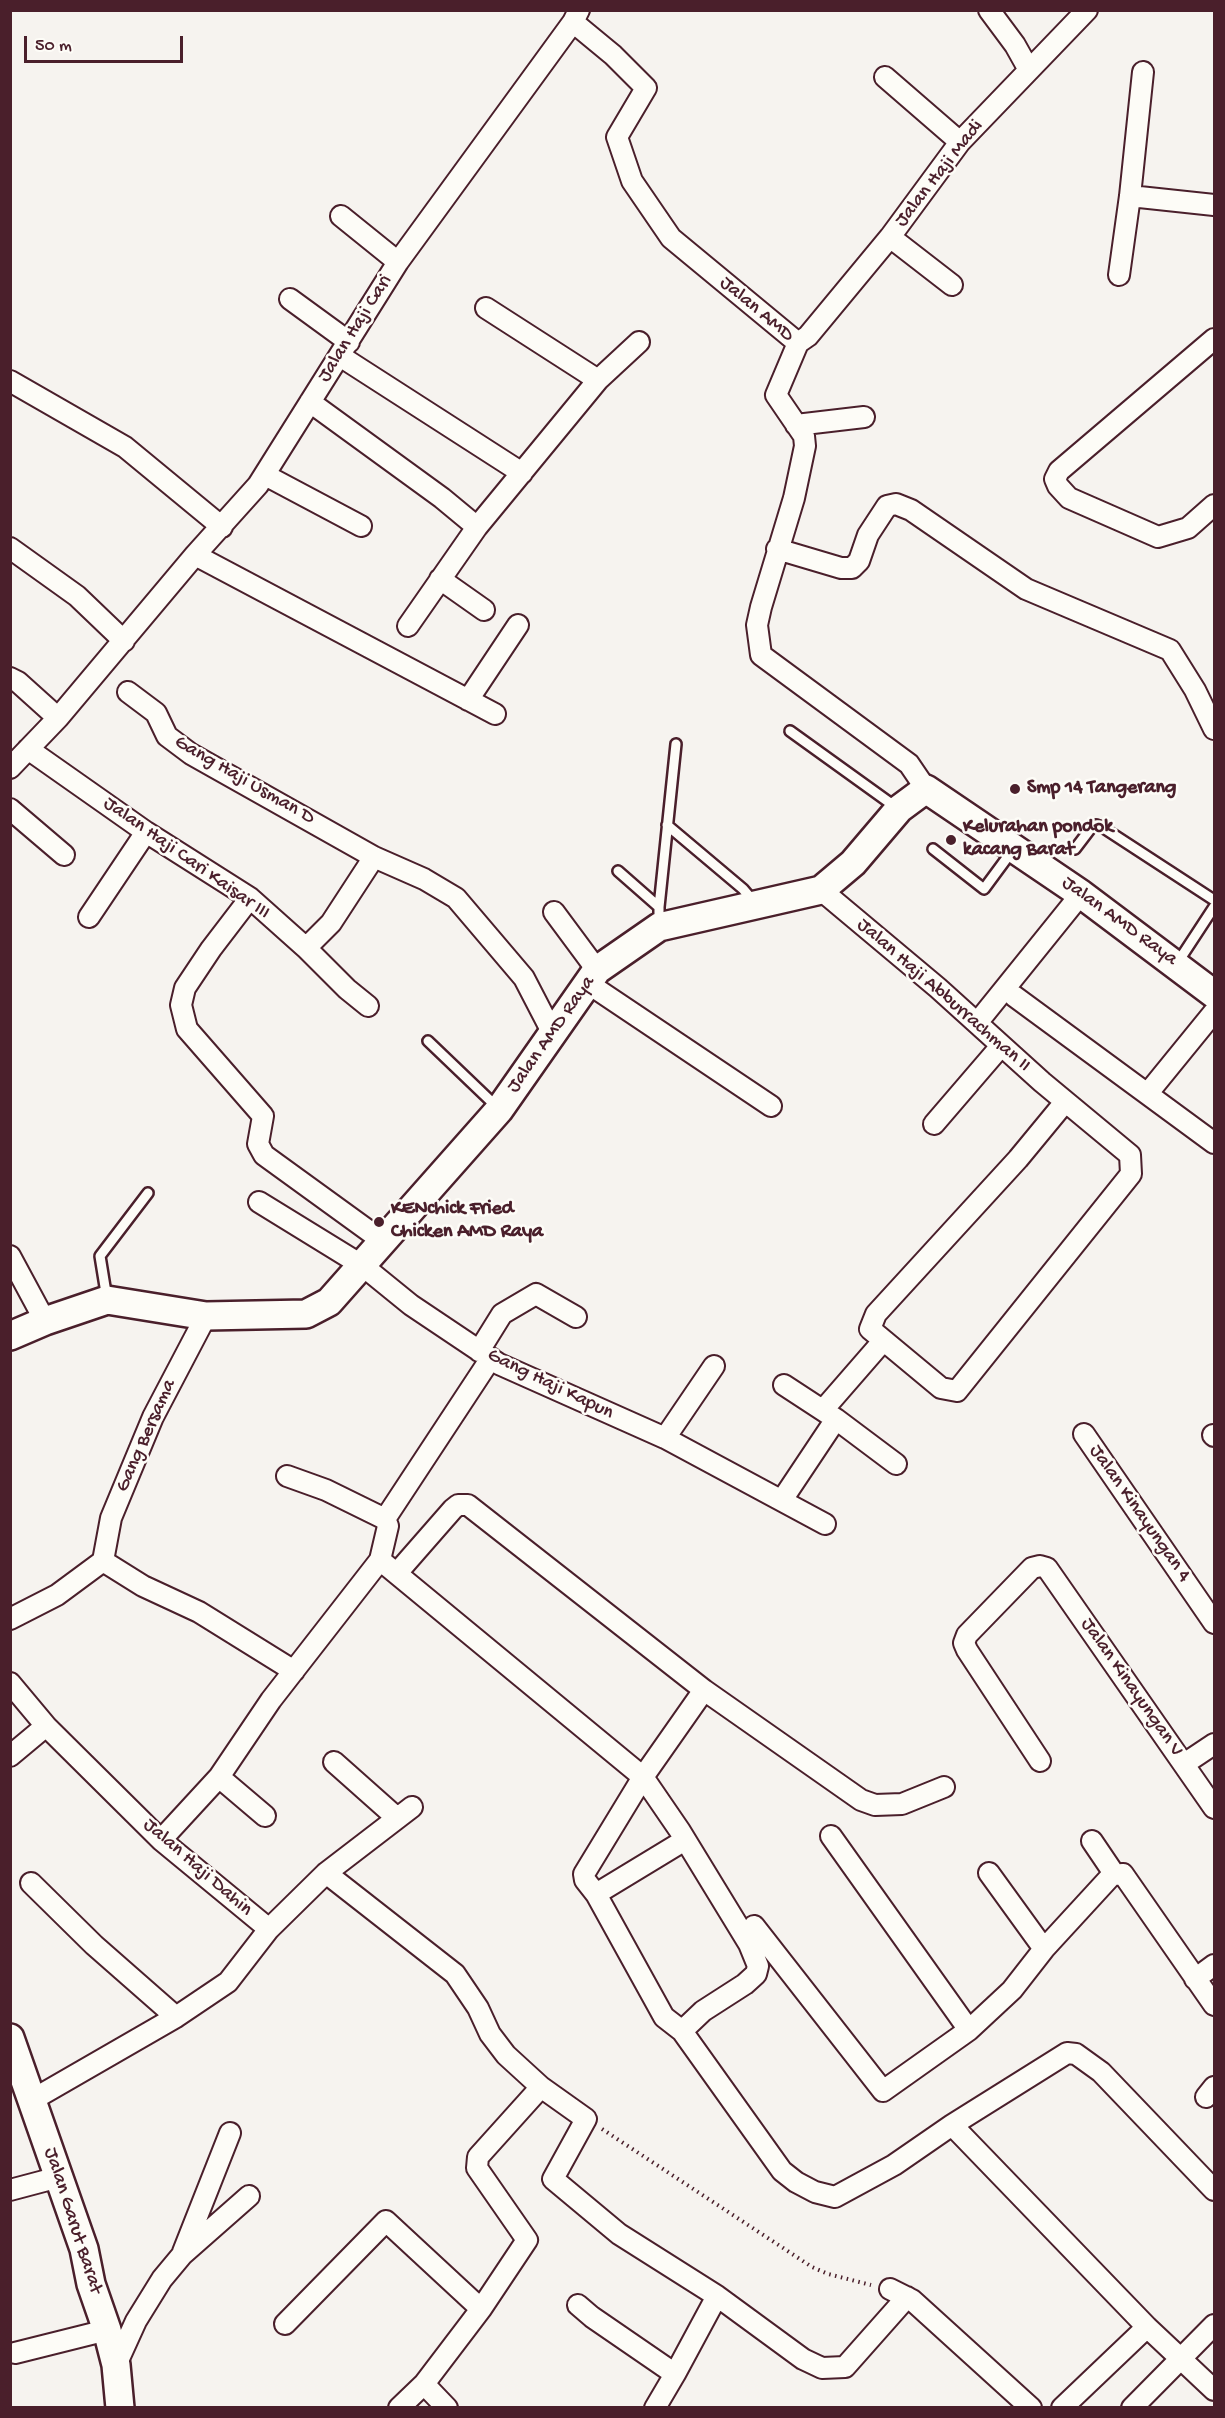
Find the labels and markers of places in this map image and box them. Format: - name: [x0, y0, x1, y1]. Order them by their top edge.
- place label: Smp 14 Tangerang: [1027, 777, 1176, 801]
- marker: Smp 14 Tangerang: [1008, 782, 1022, 796]
- place label: Kelurahan pondok kacang Barat: [963, 816, 1113, 863]
- marker: Kelurahan pondok kacang Barat: [944, 833, 958, 847]
- place label: KENchick Fried Chicken AMD Raya: [391, 1198, 543, 1245]
- marker: KENchick Fried Chicken AMD Raya: [372, 1215, 386, 1229]

